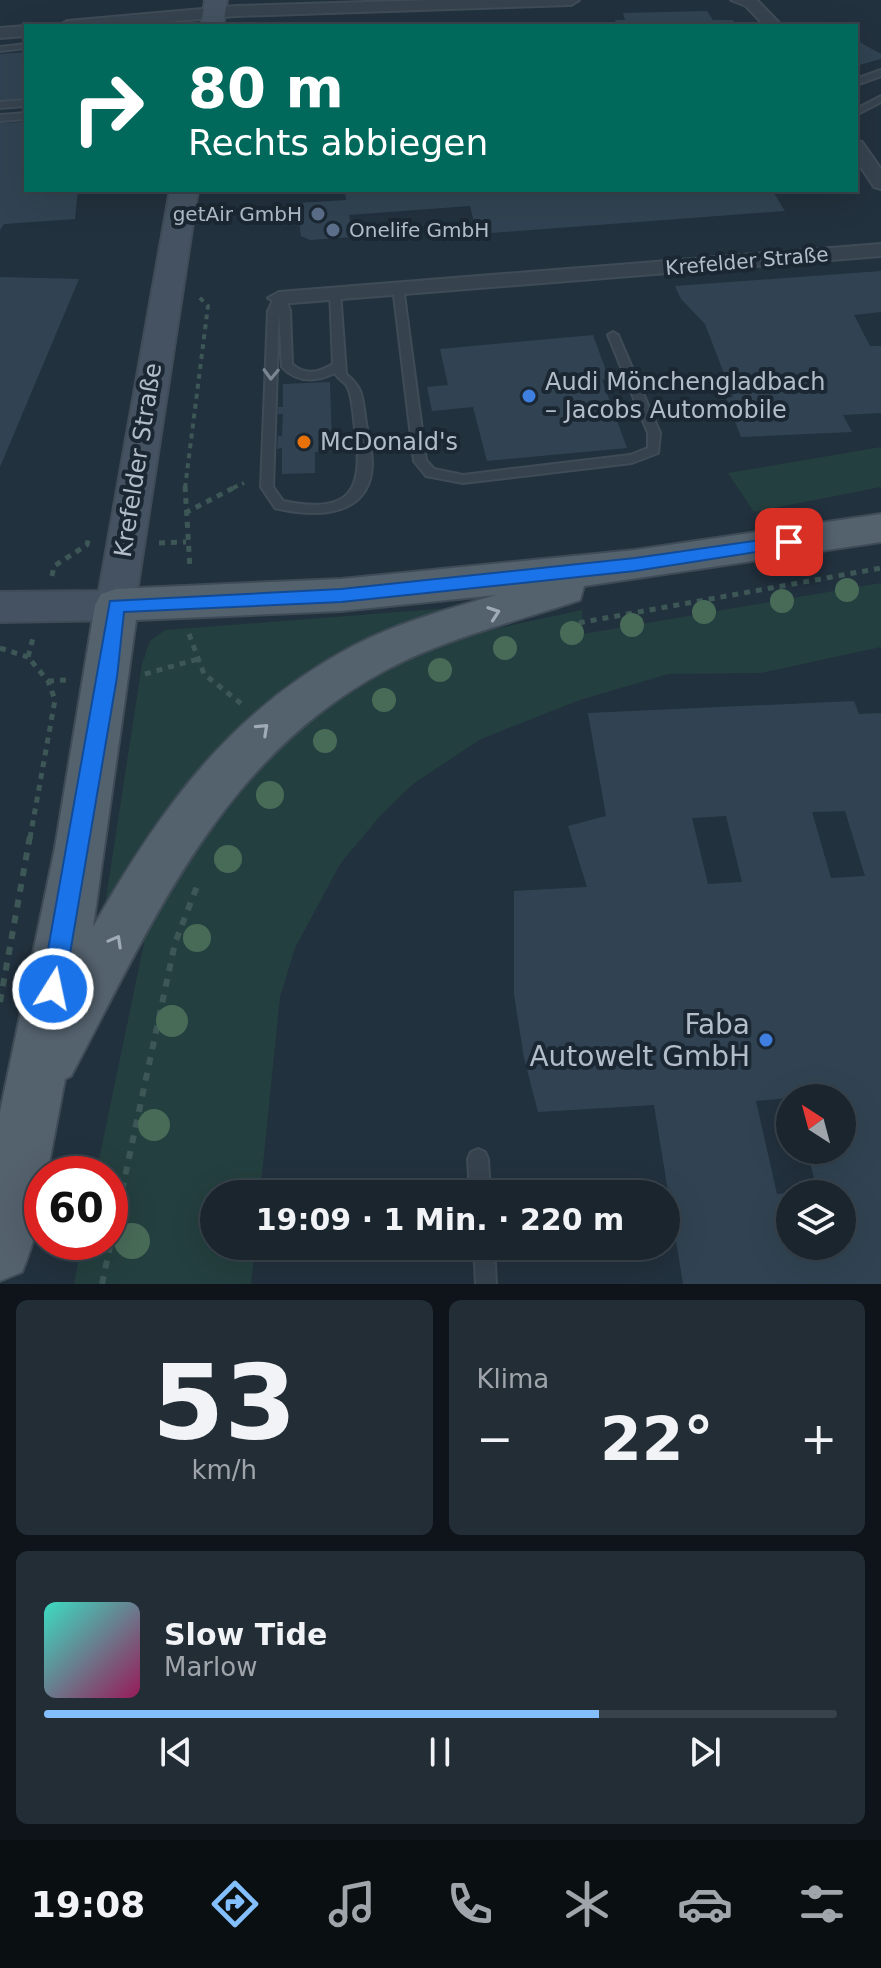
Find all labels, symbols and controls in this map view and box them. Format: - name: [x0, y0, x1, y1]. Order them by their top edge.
- text: 80 m: [188, 55, 344, 120]
- icon: right: [56, 56, 160, 160]
- text: Rechts abbiegen: [188, 122, 488, 163]
- place label: getAir GmbH: [173, 202, 302, 226]
- marker: getAir GmbH: [309, 205, 327, 223]
- place label: Onelife GmbH: [349, 218, 489, 242]
- marker: Onelife GmbH: [324, 221, 342, 239]
- street label: Krefelder Straße: [664, 242, 830, 280]
- street label: Krefelder Straße: [109, 361, 167, 559]
- one-way arrow: [262, 368, 279, 381]
- place label: Audi Mönchengladbach – Jacobs Automobile: [545, 368, 825, 424]
- marker: Audi Mönchengladbach – Jacobs Automobile: [520, 387, 538, 405]
- place label: McDonald's: [320, 428, 458, 456]
- marker: McDonald's: [295, 433, 313, 451]
- pin: [755, 508, 823, 576]
- icon: arrive: [767, 520, 811, 564]
- one-way arrow: [486, 607, 500, 623]
- one-way arrow: [254, 723, 268, 738]
- one-way arrow: [106, 936, 122, 950]
- position arrow: [11, 947, 95, 1031]
- place label: Faba Autowelt GmbH: [529, 1008, 750, 1073]
- marker: Faba Autowelt GmbH: [757, 1031, 775, 1049]
- north arrow: [776, 1084, 856, 1164]
- map controls: [776, 1084, 856, 1260]
- speed limit sign: 60: [24, 1156, 128, 1260]
- button: layers: [776, 1180, 856, 1260]
- text: 19:09 · 1 Min. · 220 m: [256, 1202, 624, 1237]
- text: 53: [152, 1342, 297, 1464]
- text: Klima: [477, 1364, 549, 1394]
- text: 22°: [600, 1404, 714, 1474]
- text: −: [477, 1413, 513, 1464]
- text: +: [800, 1413, 837, 1464]
- text: km/h: [191, 1455, 257, 1485]
- text: Slow Tide: [164, 1617, 327, 1652]
- text: Marlow: [164, 1652, 257, 1682]
- icon: previous: [154, 1730, 198, 1774]
- icon: pause: [418, 1730, 462, 1774]
- icon: next: [683, 1730, 727, 1774]
- icon: directions: [207, 1876, 263, 1932]
- icon: music: [324, 1876, 380, 1932]
- icon: phone: [442, 1876, 498, 1932]
- icon: climate: [559, 1876, 615, 1932]
- icon: car: [677, 1876, 733, 1932]
- icon: filters: [794, 1876, 850, 1932]
- text: 19:08: [31, 1884, 145, 1925]

